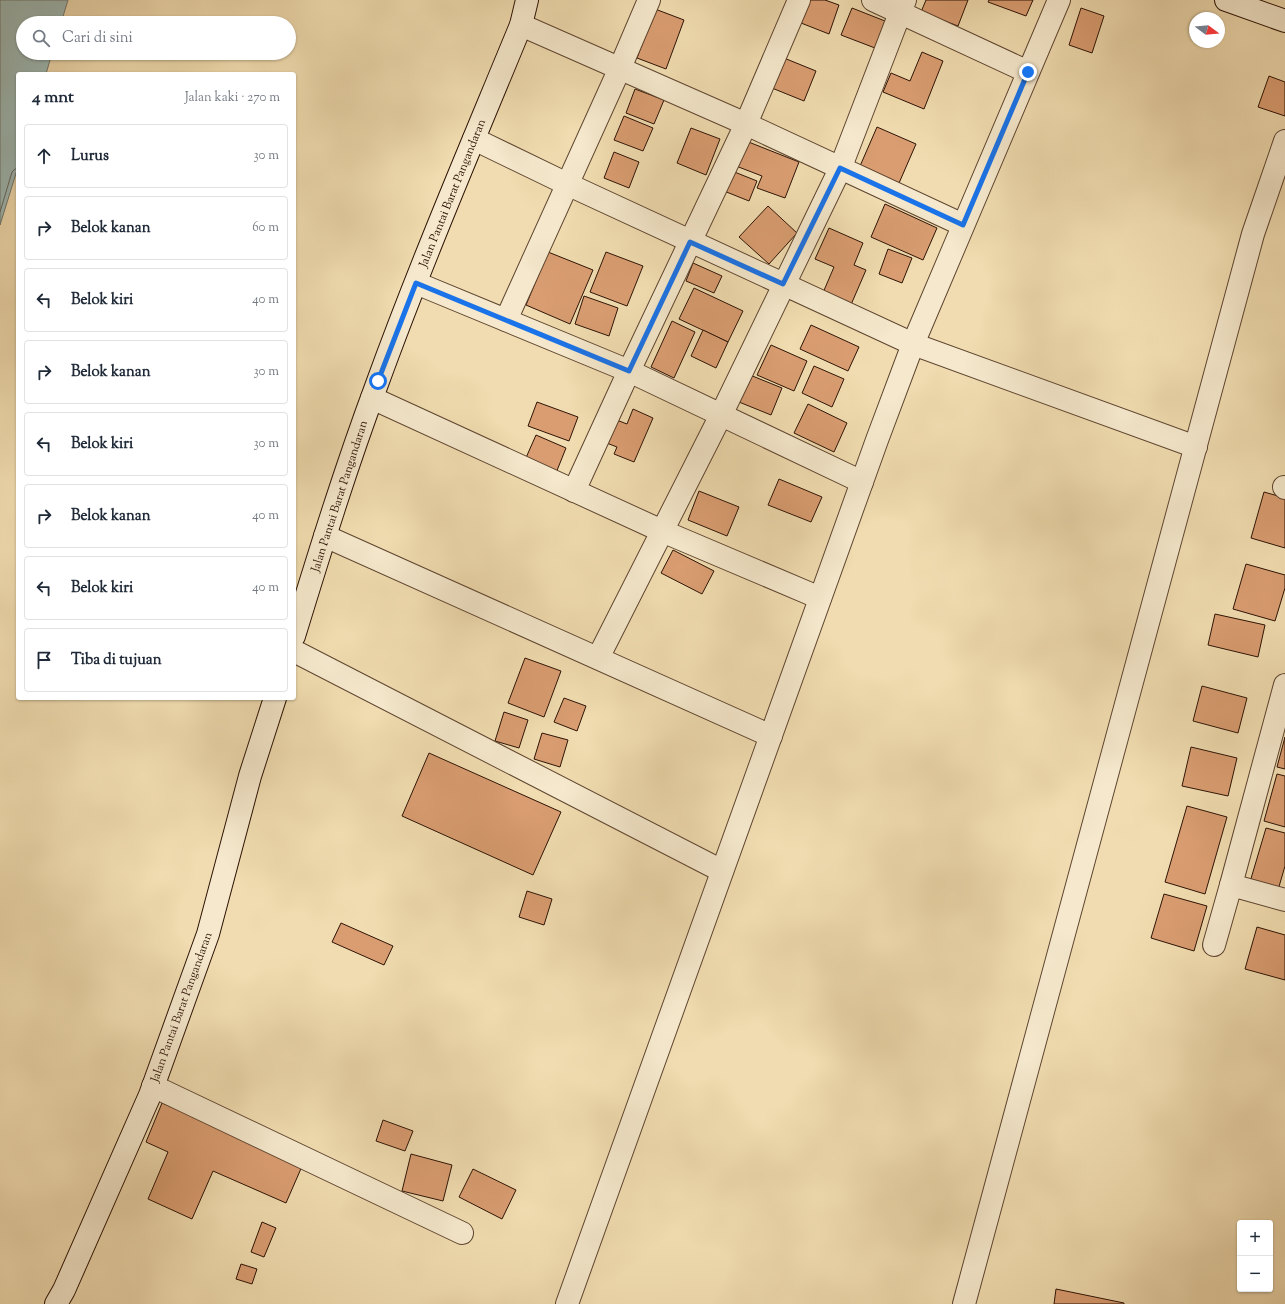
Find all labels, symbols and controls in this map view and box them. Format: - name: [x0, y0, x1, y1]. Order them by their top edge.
- north arrow: [1189, 12, 1225, 48]
- search box: [16, 16, 296, 60]
- icon: search: [30, 27, 52, 49]
- text: Cari di sini: [62, 28, 133, 49]
- route end: [1019, 63, 1037, 81]
- text: 4 mnt: [32, 86, 74, 110]
- text: Jalan kaki · 270 m: [185, 89, 280, 107]
- street label: Jalan Pantai Barat Pangandaran: [415, 117, 491, 271]
- icon: ahead: [33, 145, 55, 167]
- text: Lurus: [71, 146, 109, 167]
- text: 30 m: [253, 147, 279, 165]
- icon: right: [33, 217, 55, 239]
- text: Belok kanan: [71, 218, 151, 239]
- text: 60 m: [252, 219, 279, 237]
- icon: left: [33, 289, 55, 311]
- text: Belok kiri: [71, 290, 133, 311]
- text: 40 m: [252, 291, 279, 309]
- icon: right: [33, 361, 55, 383]
- text: Belok kanan: [71, 362, 151, 383]
- text: 30 m: [253, 363, 279, 381]
- route start: [369, 372, 387, 390]
- street label: Jalan Pantai Barat Pangandaran: [307, 418, 373, 575]
- icon: left: [33, 433, 55, 455]
- text: Belok kiri: [71, 434, 133, 455]
- text: 30 m: [253, 435, 279, 453]
- icon: right: [33, 505, 55, 527]
- text: Belok kanan: [71, 506, 151, 527]
- text: 40 m: [252, 507, 279, 525]
- icon: left: [33, 577, 55, 599]
- text: Belok kiri: [71, 578, 133, 599]
- text: 40 m: [252, 579, 279, 597]
- icon: arrive: [33, 649, 55, 671]
- text: Tiba di tujuan: [71, 650, 162, 671]
- street label: Jalan Pantai Barat Pangandaran: [146, 930, 217, 1086]
- map controls: [1237, 1220, 1273, 1292]
- button: +: [1237, 1220, 1273, 1256]
- button: −: [1237, 1256, 1273, 1292]

